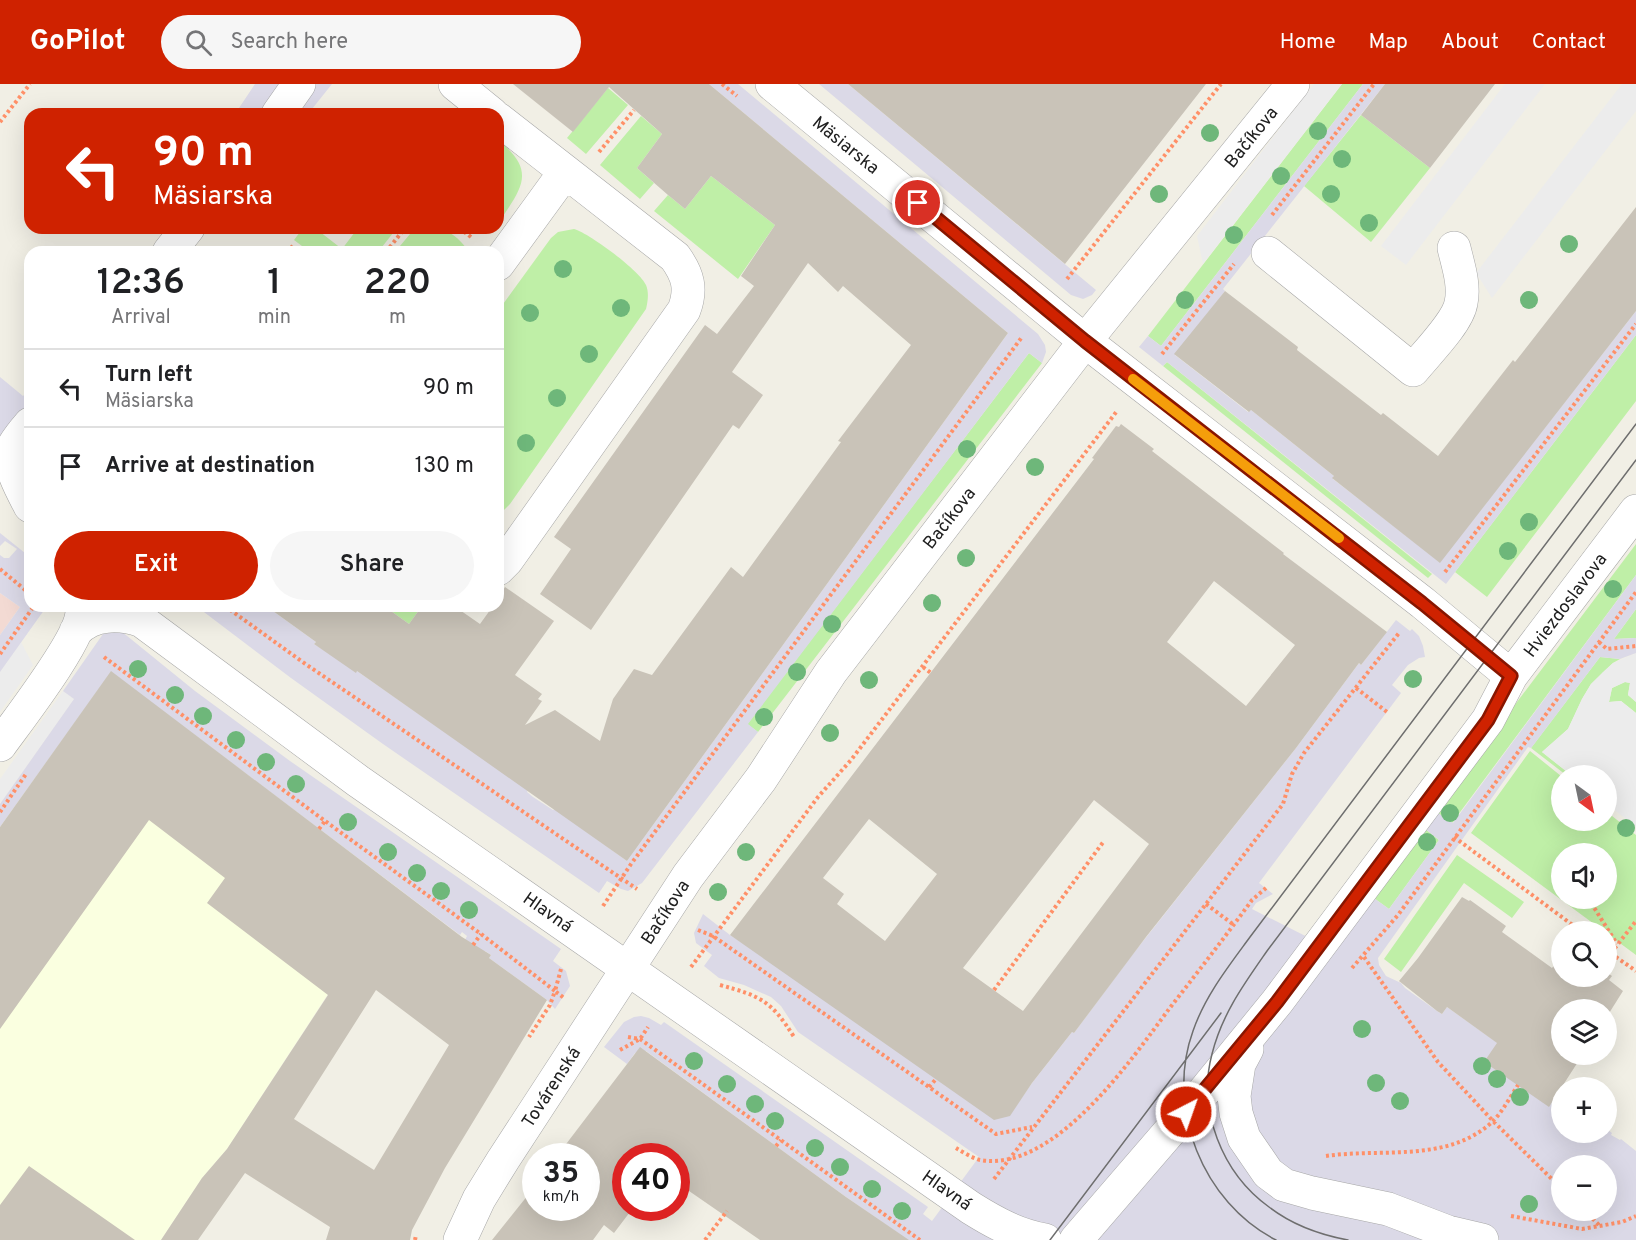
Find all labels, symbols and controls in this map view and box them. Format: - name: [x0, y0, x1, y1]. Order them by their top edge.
- search box: [161, 15, 581, 69]
- text: GoPilot: [30, 24, 125, 60]
- icon: search: [182, 26, 215, 59]
- text: Search here: [230, 29, 348, 56]
- text: Home: [1280, 29, 1336, 56]
- text: Map: [1369, 29, 1408, 56]
- text: About: [1441, 29, 1499, 56]
- text: Contact: [1532, 29, 1606, 56]
- street label: Bačíkova: [1220, 102, 1284, 173]
- street label: Mäsiarska: [807, 112, 883, 180]
- text: 90 m: [153, 128, 254, 181]
- icon: left: [54, 132, 132, 210]
- pin: [892, 177, 943, 228]
- text: Mäsiarska: [153, 180, 273, 214]
- icon: arrive: [901, 186, 934, 219]
- text: 12:36: [97, 261, 185, 307]
- text: 1: [267, 261, 281, 307]
- text: 220: [364, 261, 431, 307]
- text: Arrival: [111, 305, 171, 331]
- text: min: [258, 305, 291, 331]
- text: m: [389, 305, 406, 331]
- text: Turn left: [105, 362, 193, 389]
- icon: left: [54, 372, 87, 405]
- text: 90 m: [423, 375, 474, 402]
- text: Mäsiarska: [105, 389, 194, 415]
- icon: arrive: [54, 450, 87, 483]
- text: Arrive at destination: [105, 453, 315, 480]
- text: 130 m: [415, 453, 474, 480]
- street label: Bačíkova: [919, 483, 982, 555]
- button: Exit: [54, 531, 258, 600]
- button: Share: [270, 531, 474, 600]
- street label: Hviezdoslavova: [1519, 549, 1613, 663]
- north arrow: [1551, 765, 1617, 831]
- map controls: [1551, 765, 1617, 1221]
- button: sound: [1551, 843, 1617, 909]
- street label: Bačíkova: [637, 876, 696, 950]
- street label: Hlavná: [518, 888, 577, 939]
- button: search: [1551, 921, 1617, 987]
- button: layers: [1551, 999, 1617, 1065]
- street label: Továrenská: [518, 1043, 587, 1132]
- button: +: [1551, 1077, 1617, 1143]
- position arrow: [1154, 1080, 1218, 1144]
- speed limit sign: 40: [612, 1143, 690, 1221]
- button: −: [1551, 1155, 1617, 1221]
- text: 35: [543, 1156, 579, 1193]
- street label: Hlavná: [917, 1166, 976, 1217]
- text: km/h: [543, 1188, 579, 1207]

